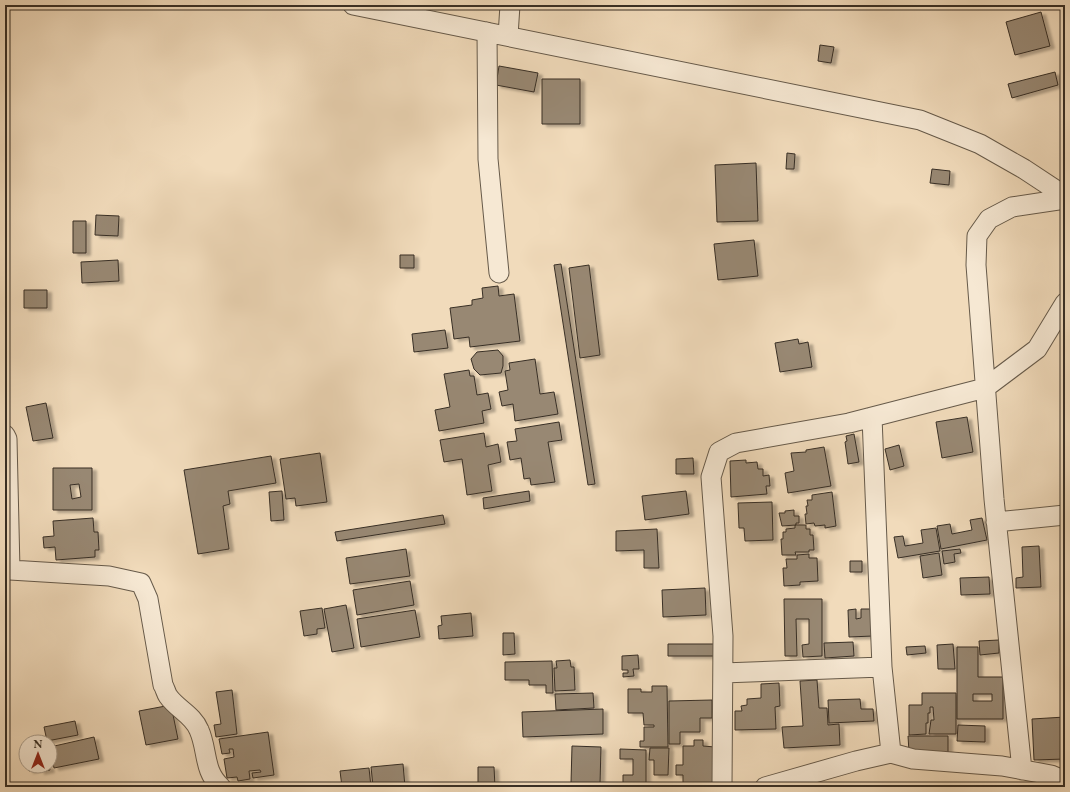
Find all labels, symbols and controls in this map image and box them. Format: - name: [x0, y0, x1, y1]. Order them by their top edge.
- north arrow: [18, 734, 58, 774]
- text: N: [34, 737, 43, 751]

